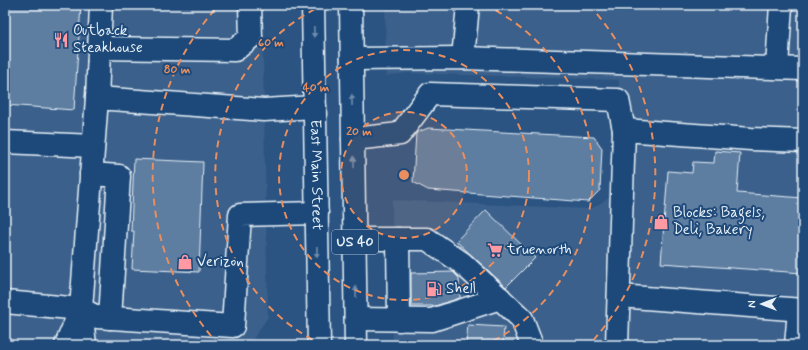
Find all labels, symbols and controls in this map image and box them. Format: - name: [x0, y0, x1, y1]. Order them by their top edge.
- place label: Outback Steakhouse: [73, 21, 143, 58]
- one-way arrow: [311, 26, 317, 39]
- restaurant icon: Outback Steakhouse: [52, 31, 70, 49]
- text: 60 m: [258, 35, 284, 51]
- text: 80 m: [164, 62, 191, 78]
- text: 40 m: [303, 80, 330, 96]
- one-way arrow: [349, 93, 355, 106]
- street label: East Main Street: [305, 119, 327, 231]
- text: 20 m: [346, 124, 372, 140]
- one-way arrow: [351, 155, 357, 168]
- centre of rings: [397, 168, 411, 182]
- place label: Blocks: Bagels, Deli, Bakery: [673, 203, 765, 240]
- shop icon: Blocks: Bagels, Deli, Bakery: [652, 213, 670, 231]
- road number: US 40: [332, 230, 378, 254]
- place label: truenorth: [506, 240, 572, 260]
- supermarket icon: truenorth: [486, 241, 504, 259]
- one-way arrow: [314, 246, 320, 259]
- place label: Verizon: [197, 252, 244, 272]
- shop icon: Verizon: [176, 253, 194, 271]
- place label: Shell: [446, 279, 476, 299]
- fuel station icon: Shell: [425, 280, 443, 298]
- north arrow: [742, 284, 782, 324]
- one-way arrow: [353, 285, 359, 298]
- text: N: [746, 300, 760, 308]

